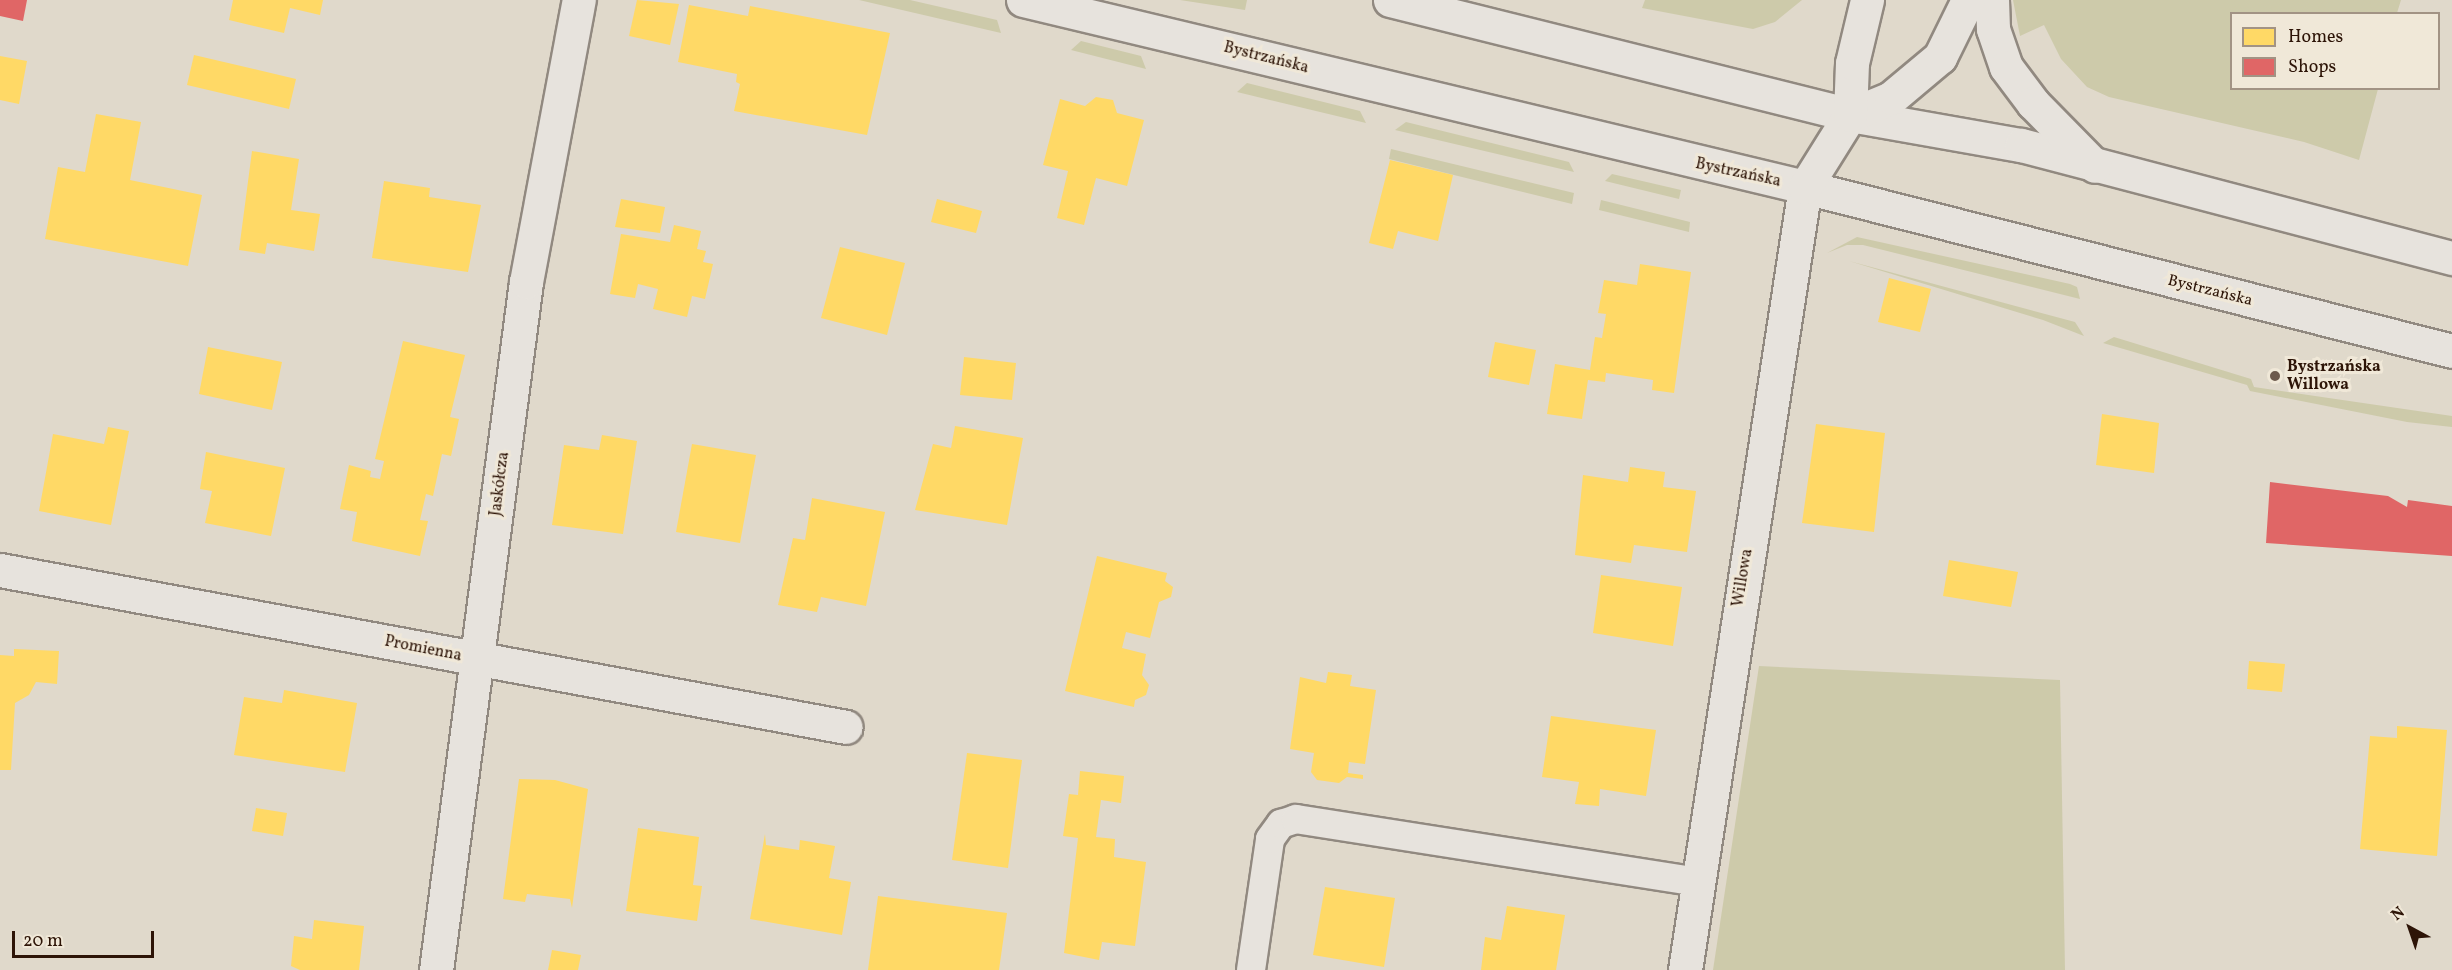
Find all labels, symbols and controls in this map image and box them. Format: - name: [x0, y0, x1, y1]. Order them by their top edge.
- legend: [2230, 12, 2440, 90]
- text: Homes: [2288, 25, 2343, 50]
- street label: Bystrzańska: [1222, 38, 1310, 78]
- text: Shops: [2288, 55, 2336, 80]
- street label: Bystrzańska: [1694, 155, 1782, 191]
- street label: Bystrzańska: [2166, 271, 2254, 311]
- place label: Bystrzańska Willowa: [2287, 357, 2381, 395]
- marker: Bystrzańska Willowa: [2268, 369, 2282, 383]
- street label: Jaskółcza: [487, 451, 513, 517]
- street label: Willowa: [1729, 548, 1757, 608]
- street label: Promienna: [383, 632, 463, 666]
- north arrow: [2380, 898, 2440, 958]
- text: N: [2387, 902, 2410, 926]
- scale bar: [15, 919, 158, 957]
- text: 20 m: [23, 929, 63, 954]

